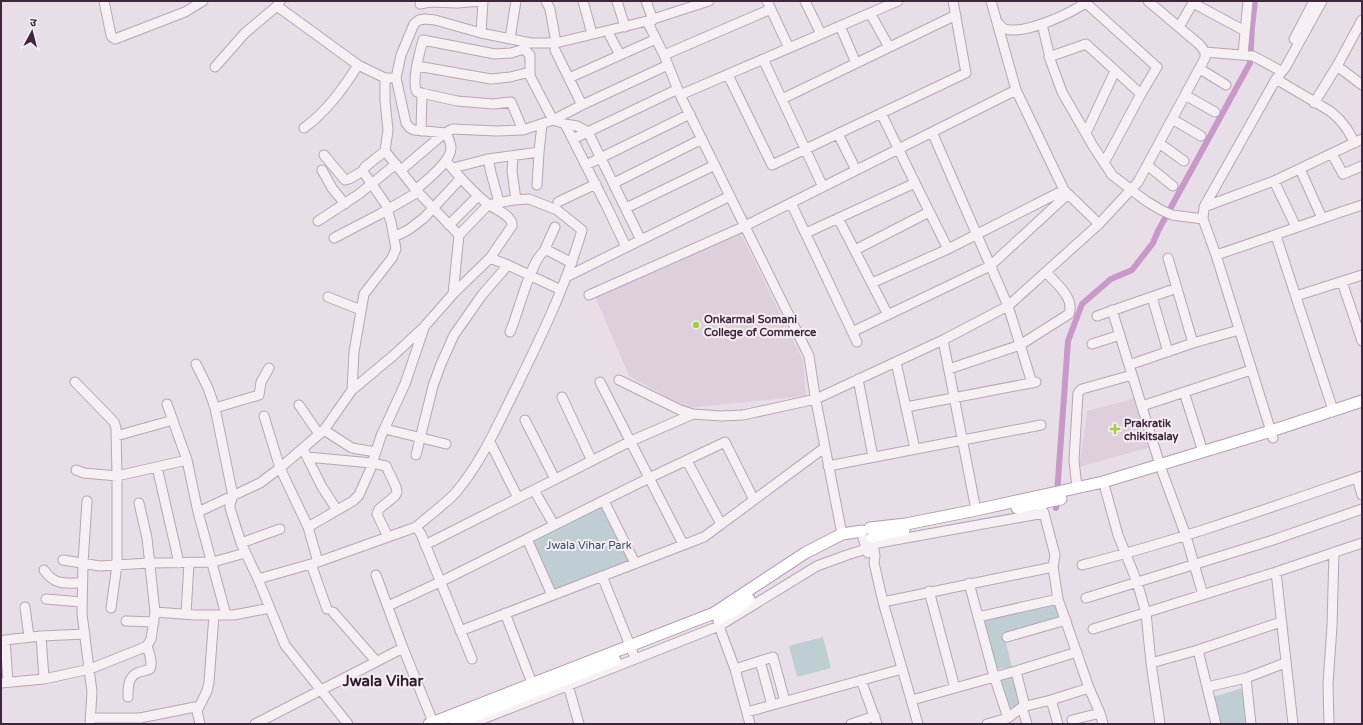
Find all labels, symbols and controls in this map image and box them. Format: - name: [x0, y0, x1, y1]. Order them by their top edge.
- north arrow: [12, 12, 52, 52]
- text: उ: [29, 16, 38, 29]
- place label: Onkarmal Somani College of Commerce: [704, 313, 817, 340]
- marker: Onkarmal Somani College of Commerce: [691, 320, 701, 330]
- place label: Prakratik chikitsalay: [1124, 417, 1179, 444]
- marker: Prakratik chikitsalay: [1109, 423, 1121, 435]
- park label: Jwala Vihar Park: [546, 539, 632, 552]
- district label: Jwala Vihar: [342, 672, 424, 690]

